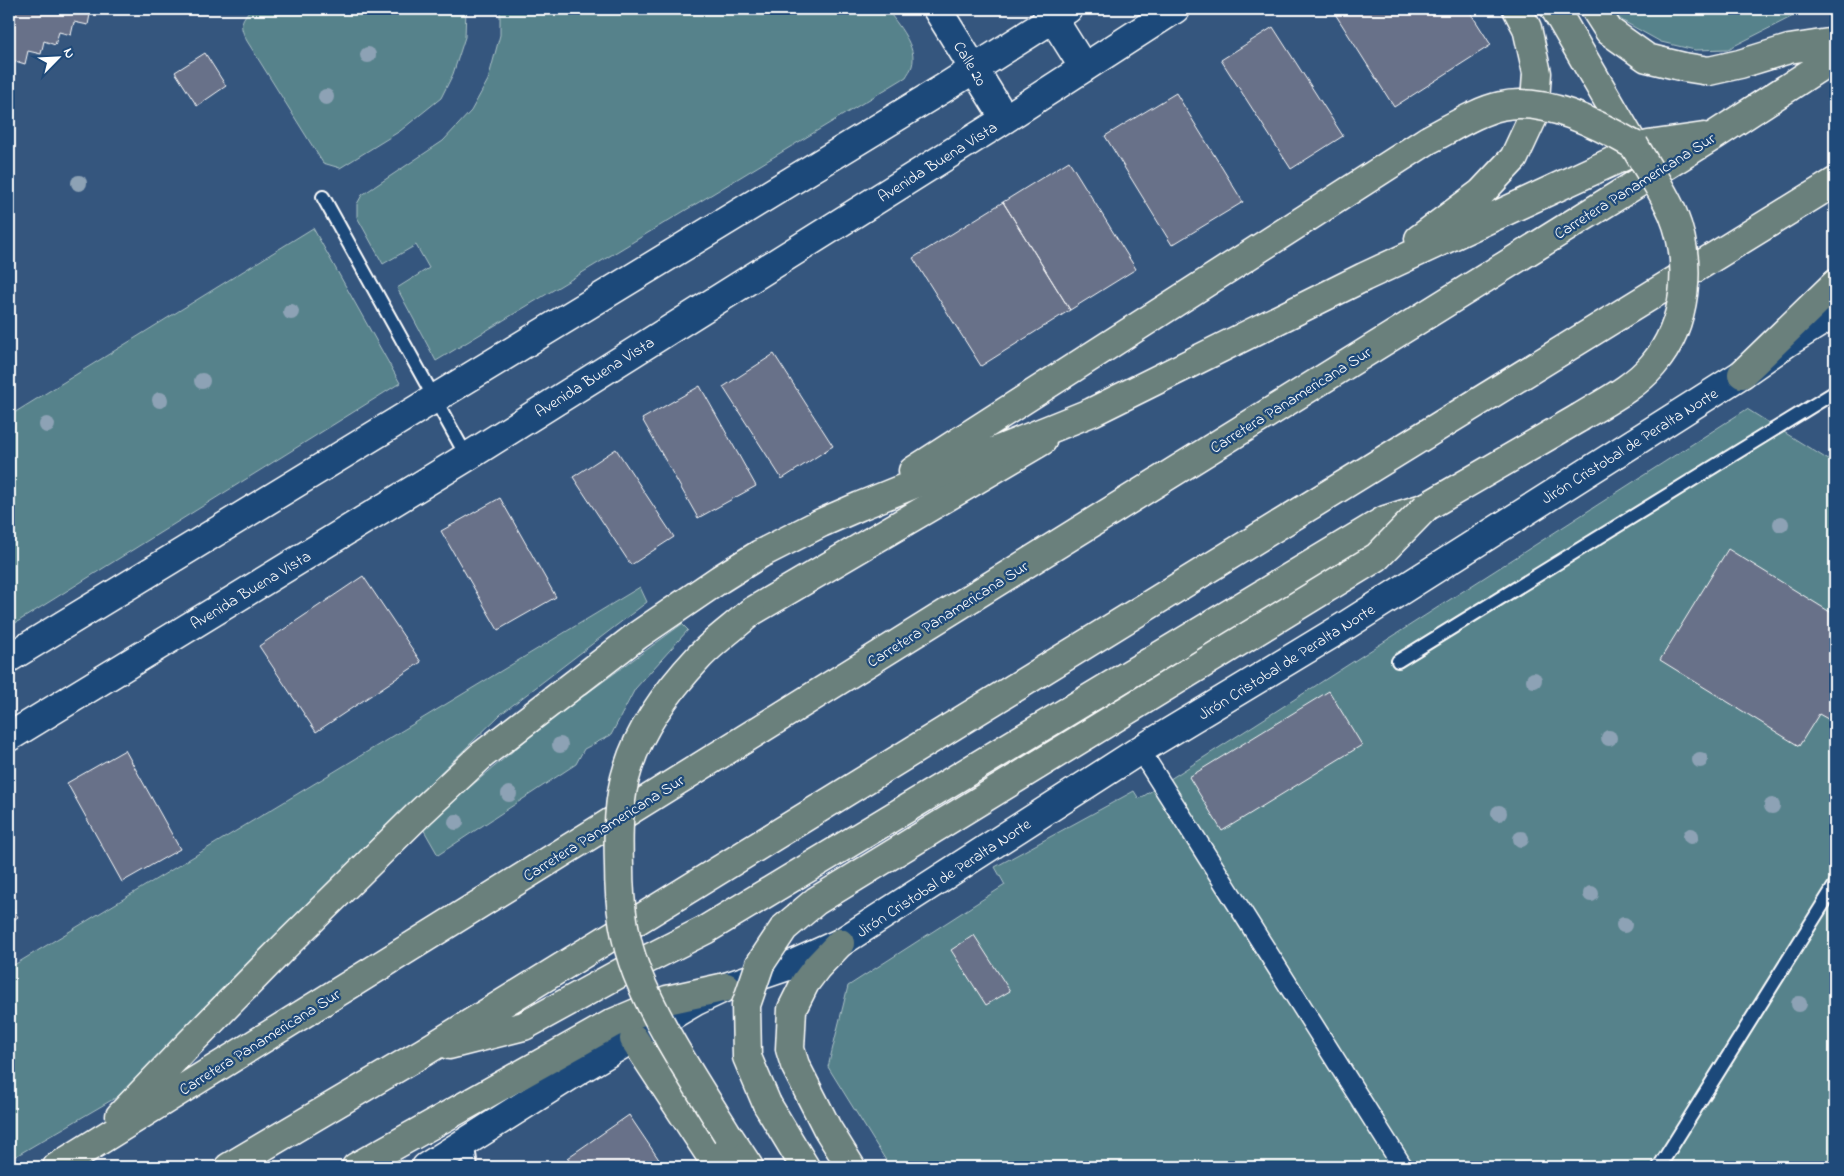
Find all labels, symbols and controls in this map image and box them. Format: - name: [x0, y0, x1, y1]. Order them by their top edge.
- north arrow: [32, 32, 82, 82]
- street label: Calle 20: [946, 37, 992, 91]
- text: N: [57, 45, 80, 62]
- street label: Avenida Buena Vista: [874, 116, 1003, 209]
- street label: Carretera Panamericana Sur: [1550, 127, 1720, 246]
- street label: Avenida Buena Vista: [531, 331, 660, 424]
- street label: Carretera Panamericana Sur: [1206, 341, 1376, 460]
- street label: Jirón Cristobal de Peralta Norte: [1537, 382, 1724, 511]
- street label: Avenida Buena Vista: [186, 545, 316, 636]
- street label: Carretera Panamericana Sur: [863, 555, 1033, 674]
- street label: Jirón Cristobal de Peralta Norte: [1194, 598, 1381, 727]
- street label: Carretera Panamericana Sur: [519, 769, 689, 888]
- street label: Jirón Cristobal de Peralta Norte: [852, 813, 1037, 944]
- street label: Carretera Panamericana Sur: [175, 983, 345, 1102]

